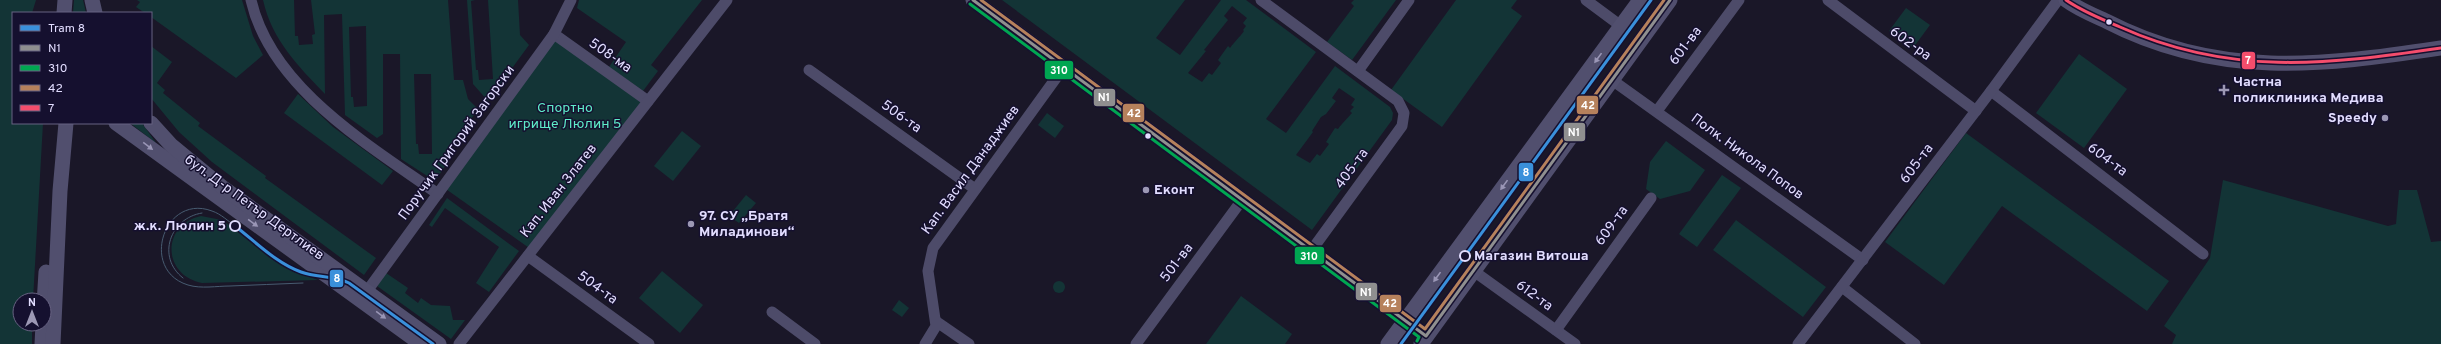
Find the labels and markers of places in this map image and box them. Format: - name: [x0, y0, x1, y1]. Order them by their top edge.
- unlabelled marker: [2104, 17, 2114, 27]
- place label: Частна поликлиника Медива: [2233, 74, 2384, 107]
- marker: Частна поликлиника Медива: [2218, 84, 2230, 96]
- place label: Speedy: [2328, 110, 2377, 127]
- marker: Speedy: [2380, 113, 2390, 123]
- unlabelled marker: [1143, 131, 1153, 141]
- place label: Еконт: [1154, 182, 1195, 199]
- marker: Еконт: [1141, 185, 1151, 195]
- place label: 97. СУ „Братя Миладинови“: [699, 208, 795, 241]
- place label: ж.к. Люлин 5: [134, 218, 226, 235]
- marker: 97. СУ „Братя Миладинови“: [686, 219, 696, 229]
- marker: ж.к. Люлин 5: [229, 220, 241, 232]
- place label: Магазин Витоша: [1474, 248, 1589, 265]
- marker: Магазин Витоша: [1459, 250, 1471, 262]

